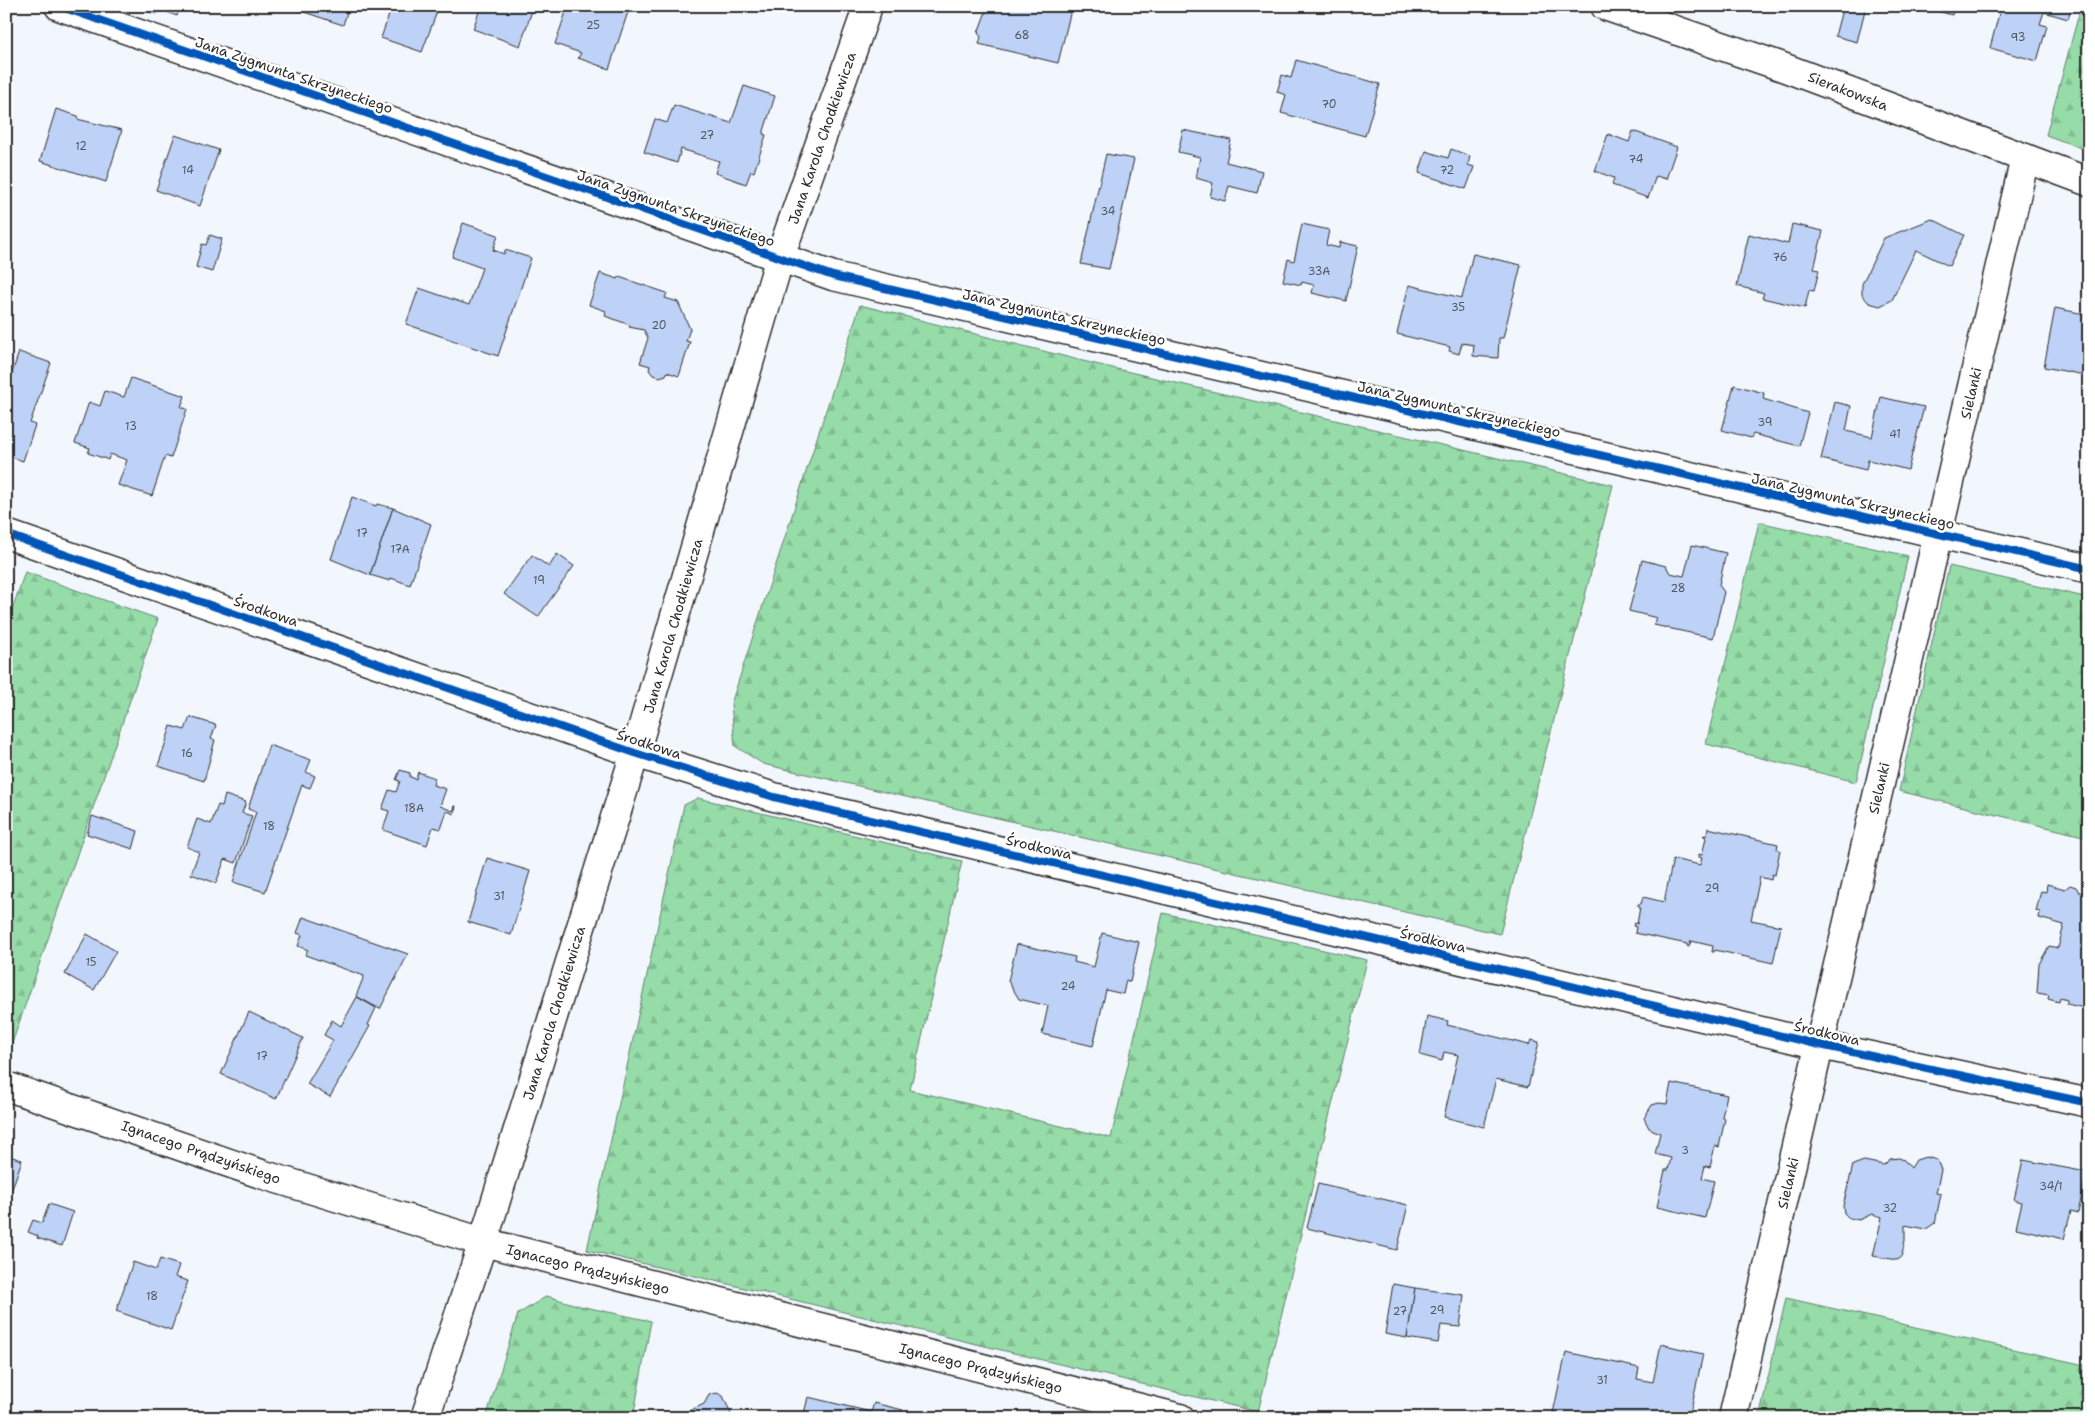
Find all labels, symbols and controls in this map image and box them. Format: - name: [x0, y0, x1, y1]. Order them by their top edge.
- house number: 25: [586, 18, 600, 33]
- house number: 68: [1015, 28, 1029, 43]
- house number: 93: [2011, 30, 2025, 45]
- street label: Jana Zygmunta Skrzyneckiego: [193, 33, 395, 117]
- street label: Jana Karola Chodkiewicza: [784, 49, 860, 226]
- street label: Sierakowska: [1805, 68, 1891, 115]
- house number: 70: [1321, 97, 1337, 112]
- house number: 27: [700, 128, 715, 143]
- house number: 12: [75, 139, 87, 154]
- house number: 74: [1629, 152, 1644, 167]
- house number: 14: [182, 163, 194, 178]
- house number: 72: [1440, 163, 1454, 178]
- street label: Jana Zygmunta Skrzyneckiego: [575, 166, 777, 250]
- house number: 34: [1101, 204, 1116, 219]
- house number: 76: [1773, 250, 1787, 265]
- house number: 33A: [1308, 264, 1330, 279]
- street label: Jana Zygmunta Skrzyneckiego: [961, 285, 1167, 349]
- house number: 35: [1451, 300, 1465, 315]
- house number: 20: [651, 318, 667, 333]
- street label: Sielanki: [1956, 365, 1986, 421]
- street label: Jana Zygmunta Skrzyneckiego: [1356, 377, 1562, 441]
- house number: 39: [1758, 415, 1772, 430]
- house number: 13: [125, 419, 137, 434]
- house number: 41: [1889, 427, 1901, 442]
- street label: Jana Zygmunta Skrzyneckiego: [1750, 469, 1956, 533]
- house number: 17: [356, 526, 368, 541]
- street label: Jana Karola Chodkiewicza: [639, 536, 707, 715]
- house number: 17A: [390, 542, 410, 557]
- house number: 19: [533, 573, 545, 588]
- house number: 28: [1670, 581, 1686, 596]
- street label: Środkowa: [231, 592, 301, 630]
- street label: Środkowa: [614, 725, 684, 763]
- house number: 16: [181, 746, 193, 761]
- street label: Sielanki: [1864, 760, 1894, 816]
- house number: 18A: [404, 801, 424, 816]
- house number: 18: [263, 819, 275, 834]
- street label: Środkowa: [1004, 831, 1074, 863]
- house number: 29: [1705, 881, 1719, 896]
- house number: 31: [493, 889, 505, 904]
- street label: Jana Karola Chodkiewicza: [519, 924, 589, 1102]
- street label: Środkowa: [1398, 924, 1468, 956]
- house number: 15: [85, 955, 97, 970]
- house number: 24: [1061, 979, 1076, 994]
- street label: Środkowa: [1792, 1017, 1862, 1049]
- house number: 17: [256, 1049, 268, 1064]
- street label: Ignacego Prądzyńskiego: [119, 1116, 283, 1188]
- house number: 3: [1681, 1143, 1689, 1158]
- street label: Sielanki: [1773, 1155, 1803, 1211]
- house number: 34/1: [2039, 1179, 2063, 1194]
- house number: 32: [1883, 1201, 1897, 1216]
- street label: Ignacego Prądzyńskiego: [505, 1240, 671, 1298]
- house number: 18: [146, 1289, 158, 1304]
- house number: 29: [1430, 1303, 1444, 1318]
- house number: 27: [1393, 1304, 1408, 1319]
- street label: Ignacego Prądzyńskiego: [898, 1339, 1064, 1397]
- house number: 31: [1596, 1373, 1608, 1388]

